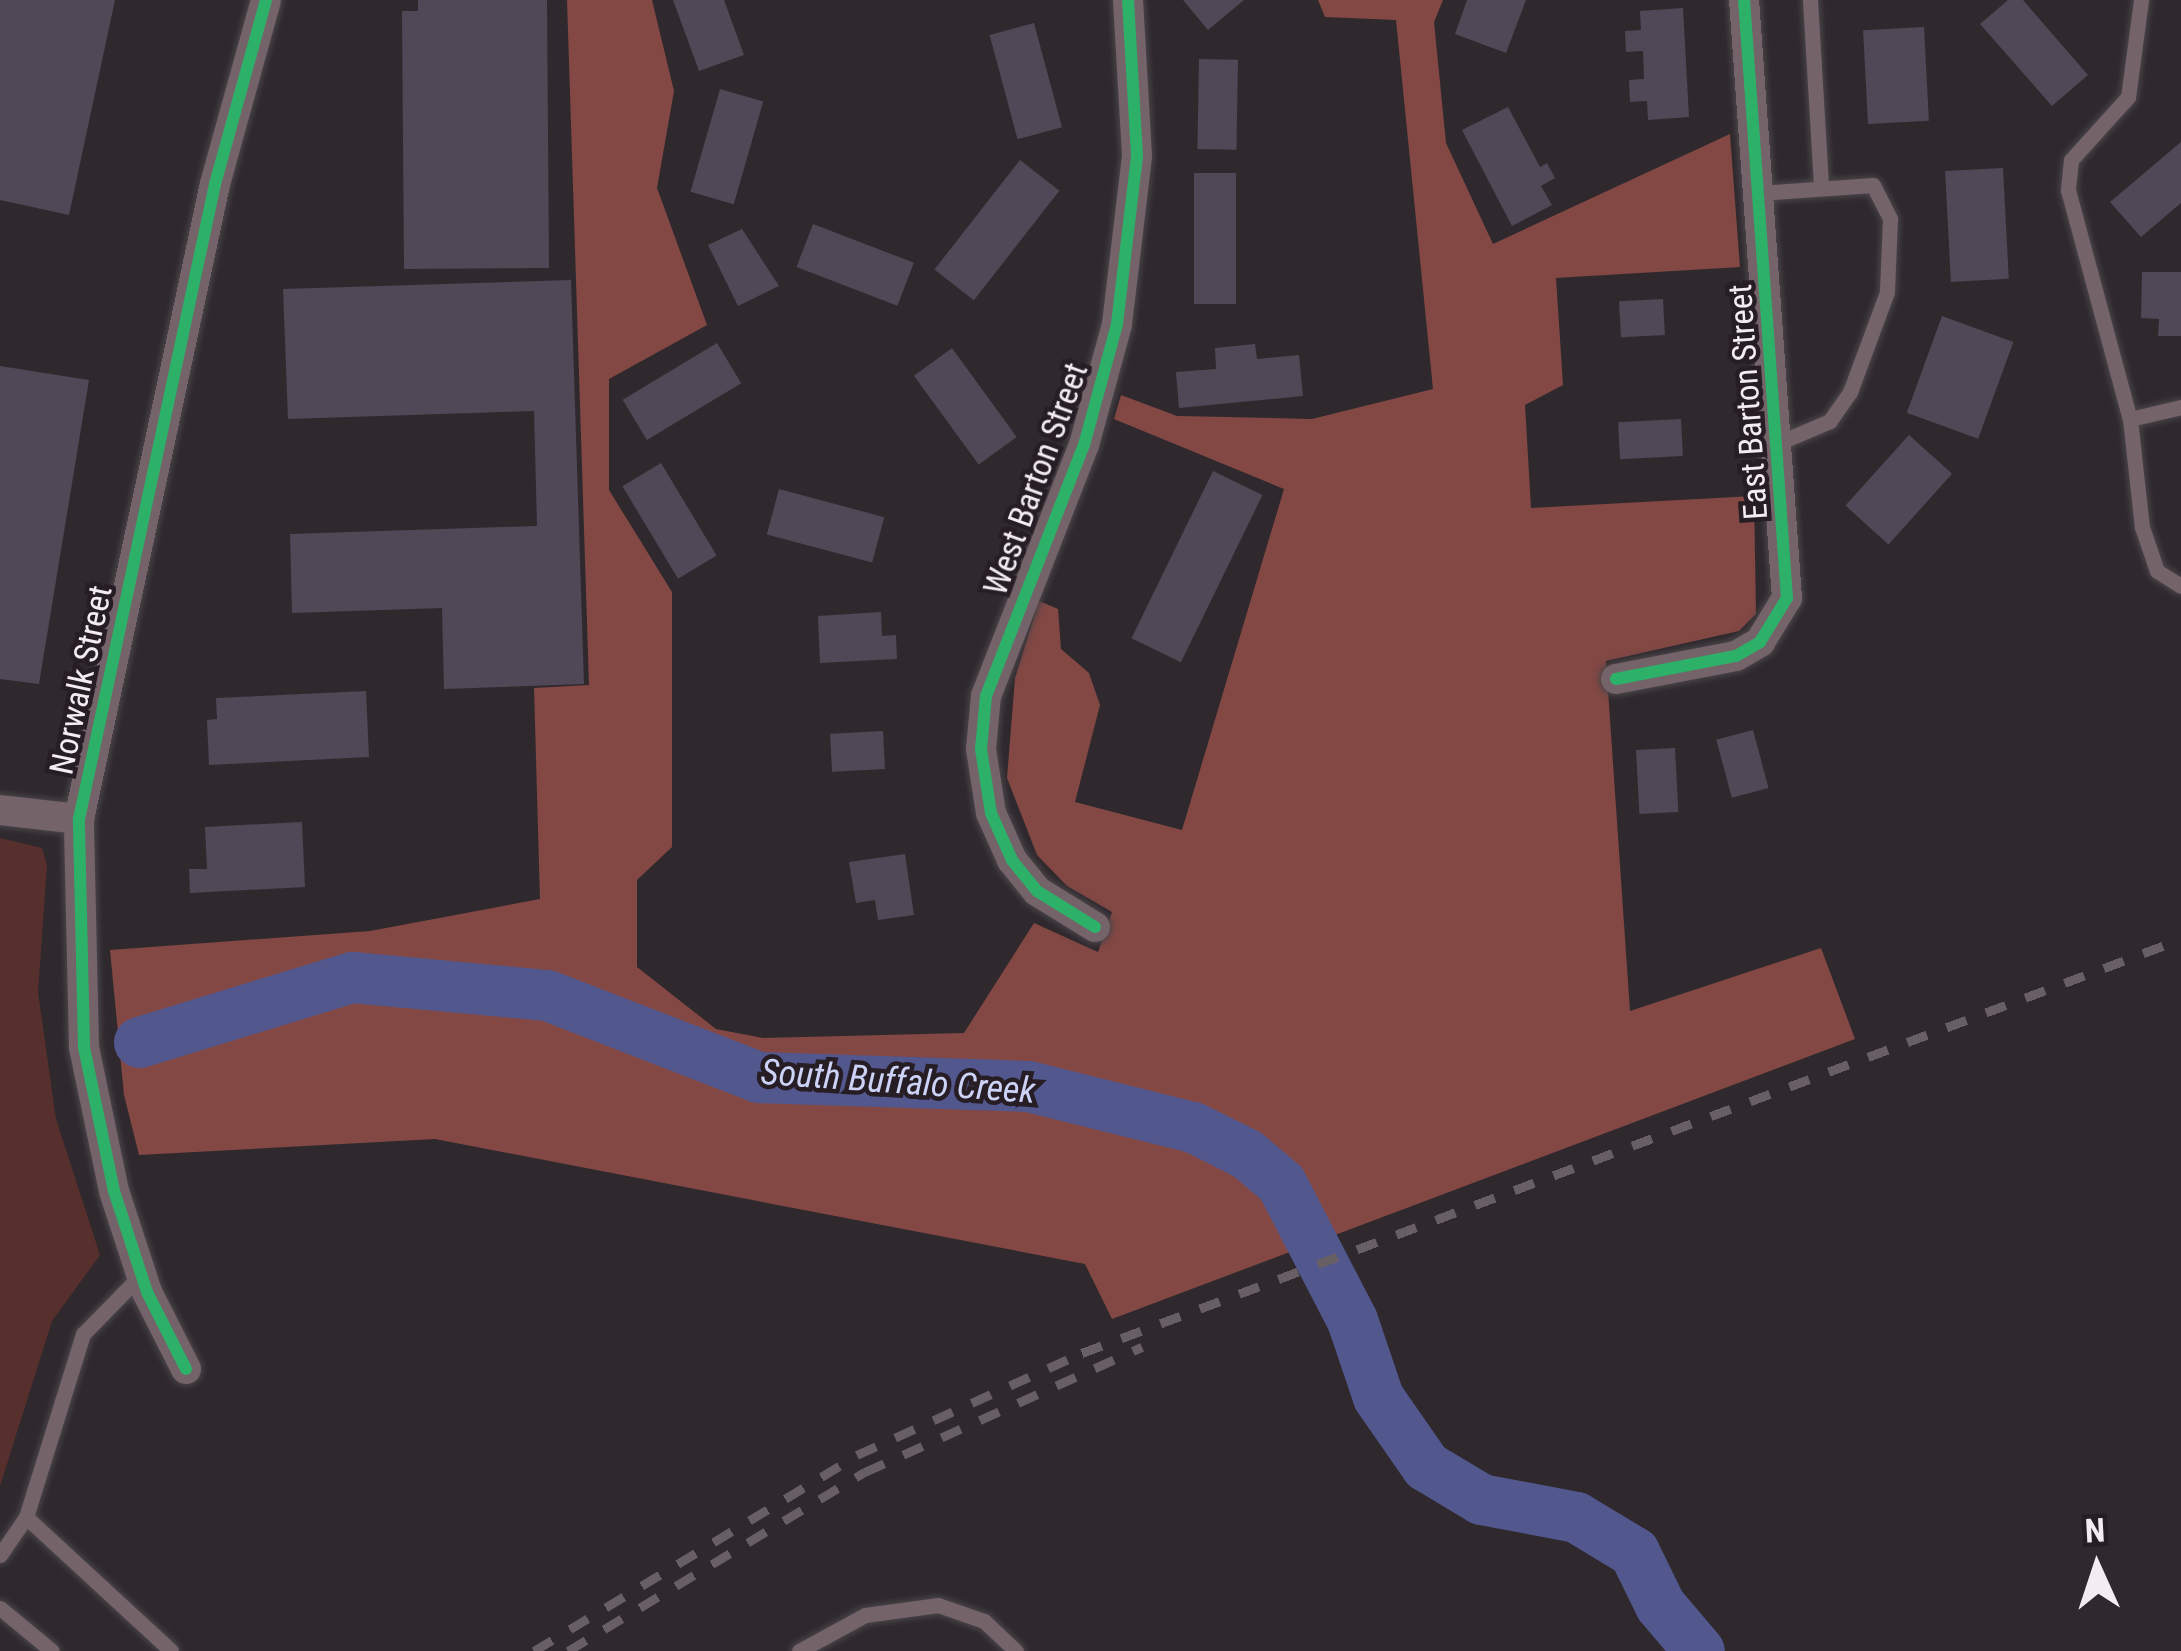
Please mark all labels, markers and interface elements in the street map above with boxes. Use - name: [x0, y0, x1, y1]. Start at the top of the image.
- street label: East Barton Street: [1720, 283, 1776, 521]
- street label: West Barton Street: [976, 358, 1096, 600]
- street label: Norwalk Street: [42, 582, 120, 778]
- water label: South Buffalo Creek: [759, 1051, 1037, 1113]
- north arrow: [2037, 1507, 2157, 1627]
- text: N: [2084, 1511, 2106, 1551]

